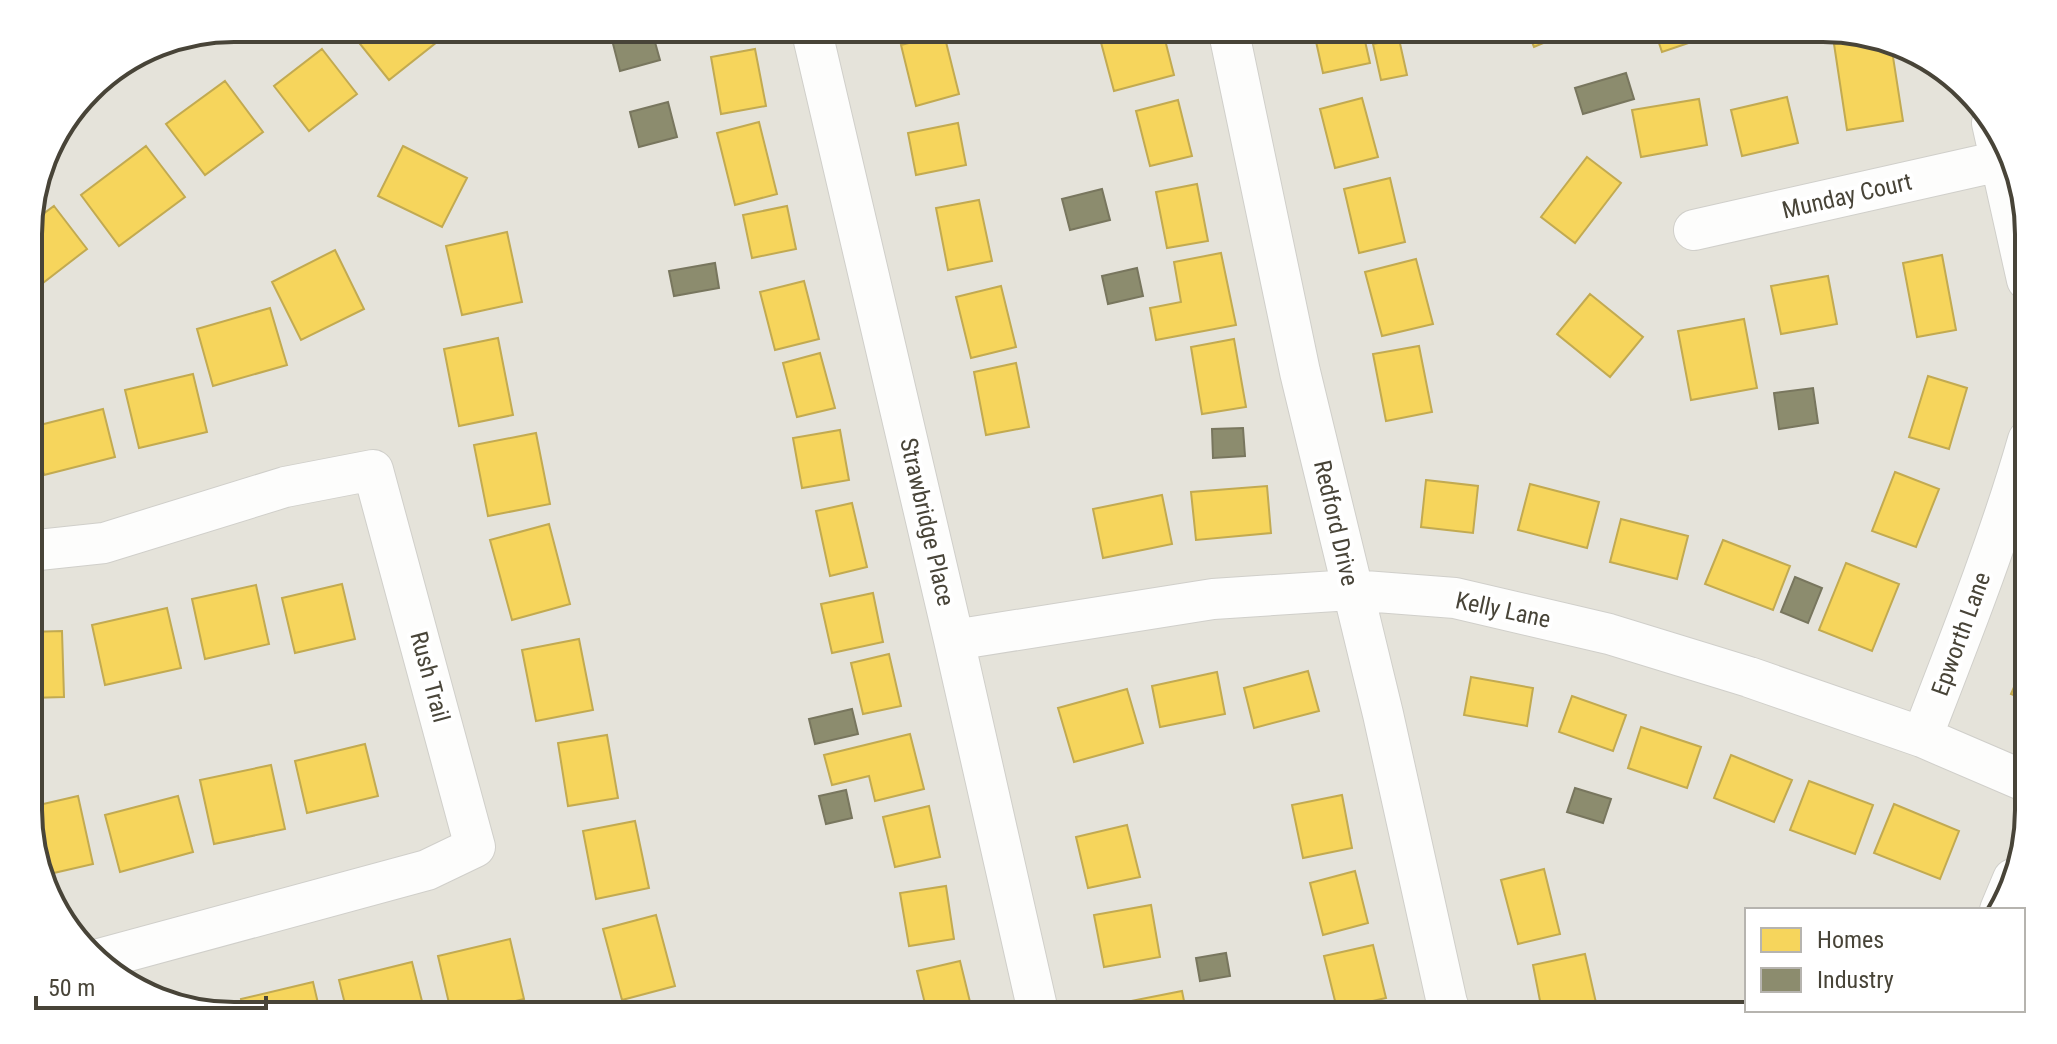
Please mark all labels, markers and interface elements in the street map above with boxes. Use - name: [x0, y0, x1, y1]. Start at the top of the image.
- street label: Munday Court: [1779, 167, 1915, 225]
- street label: Strawbridge Place: [894, 435, 960, 609]
- street label: Redford Drive: [1308, 458, 1364, 588]
- street label: Epworth Lane: [1926, 568, 1996, 700]
- street label: Kelly Lane: [1453, 586, 1553, 634]
- street label: Rush Trail: [404, 629, 456, 725]
- legend: [1745, 908, 2025, 1012]
- text: Homes: [1817, 926, 1884, 954]
- scale bar: [36, 960, 266, 1010]
- text: Industry: [1817, 966, 1894, 994]
- text: 50 m: [48, 974, 95, 1002]

